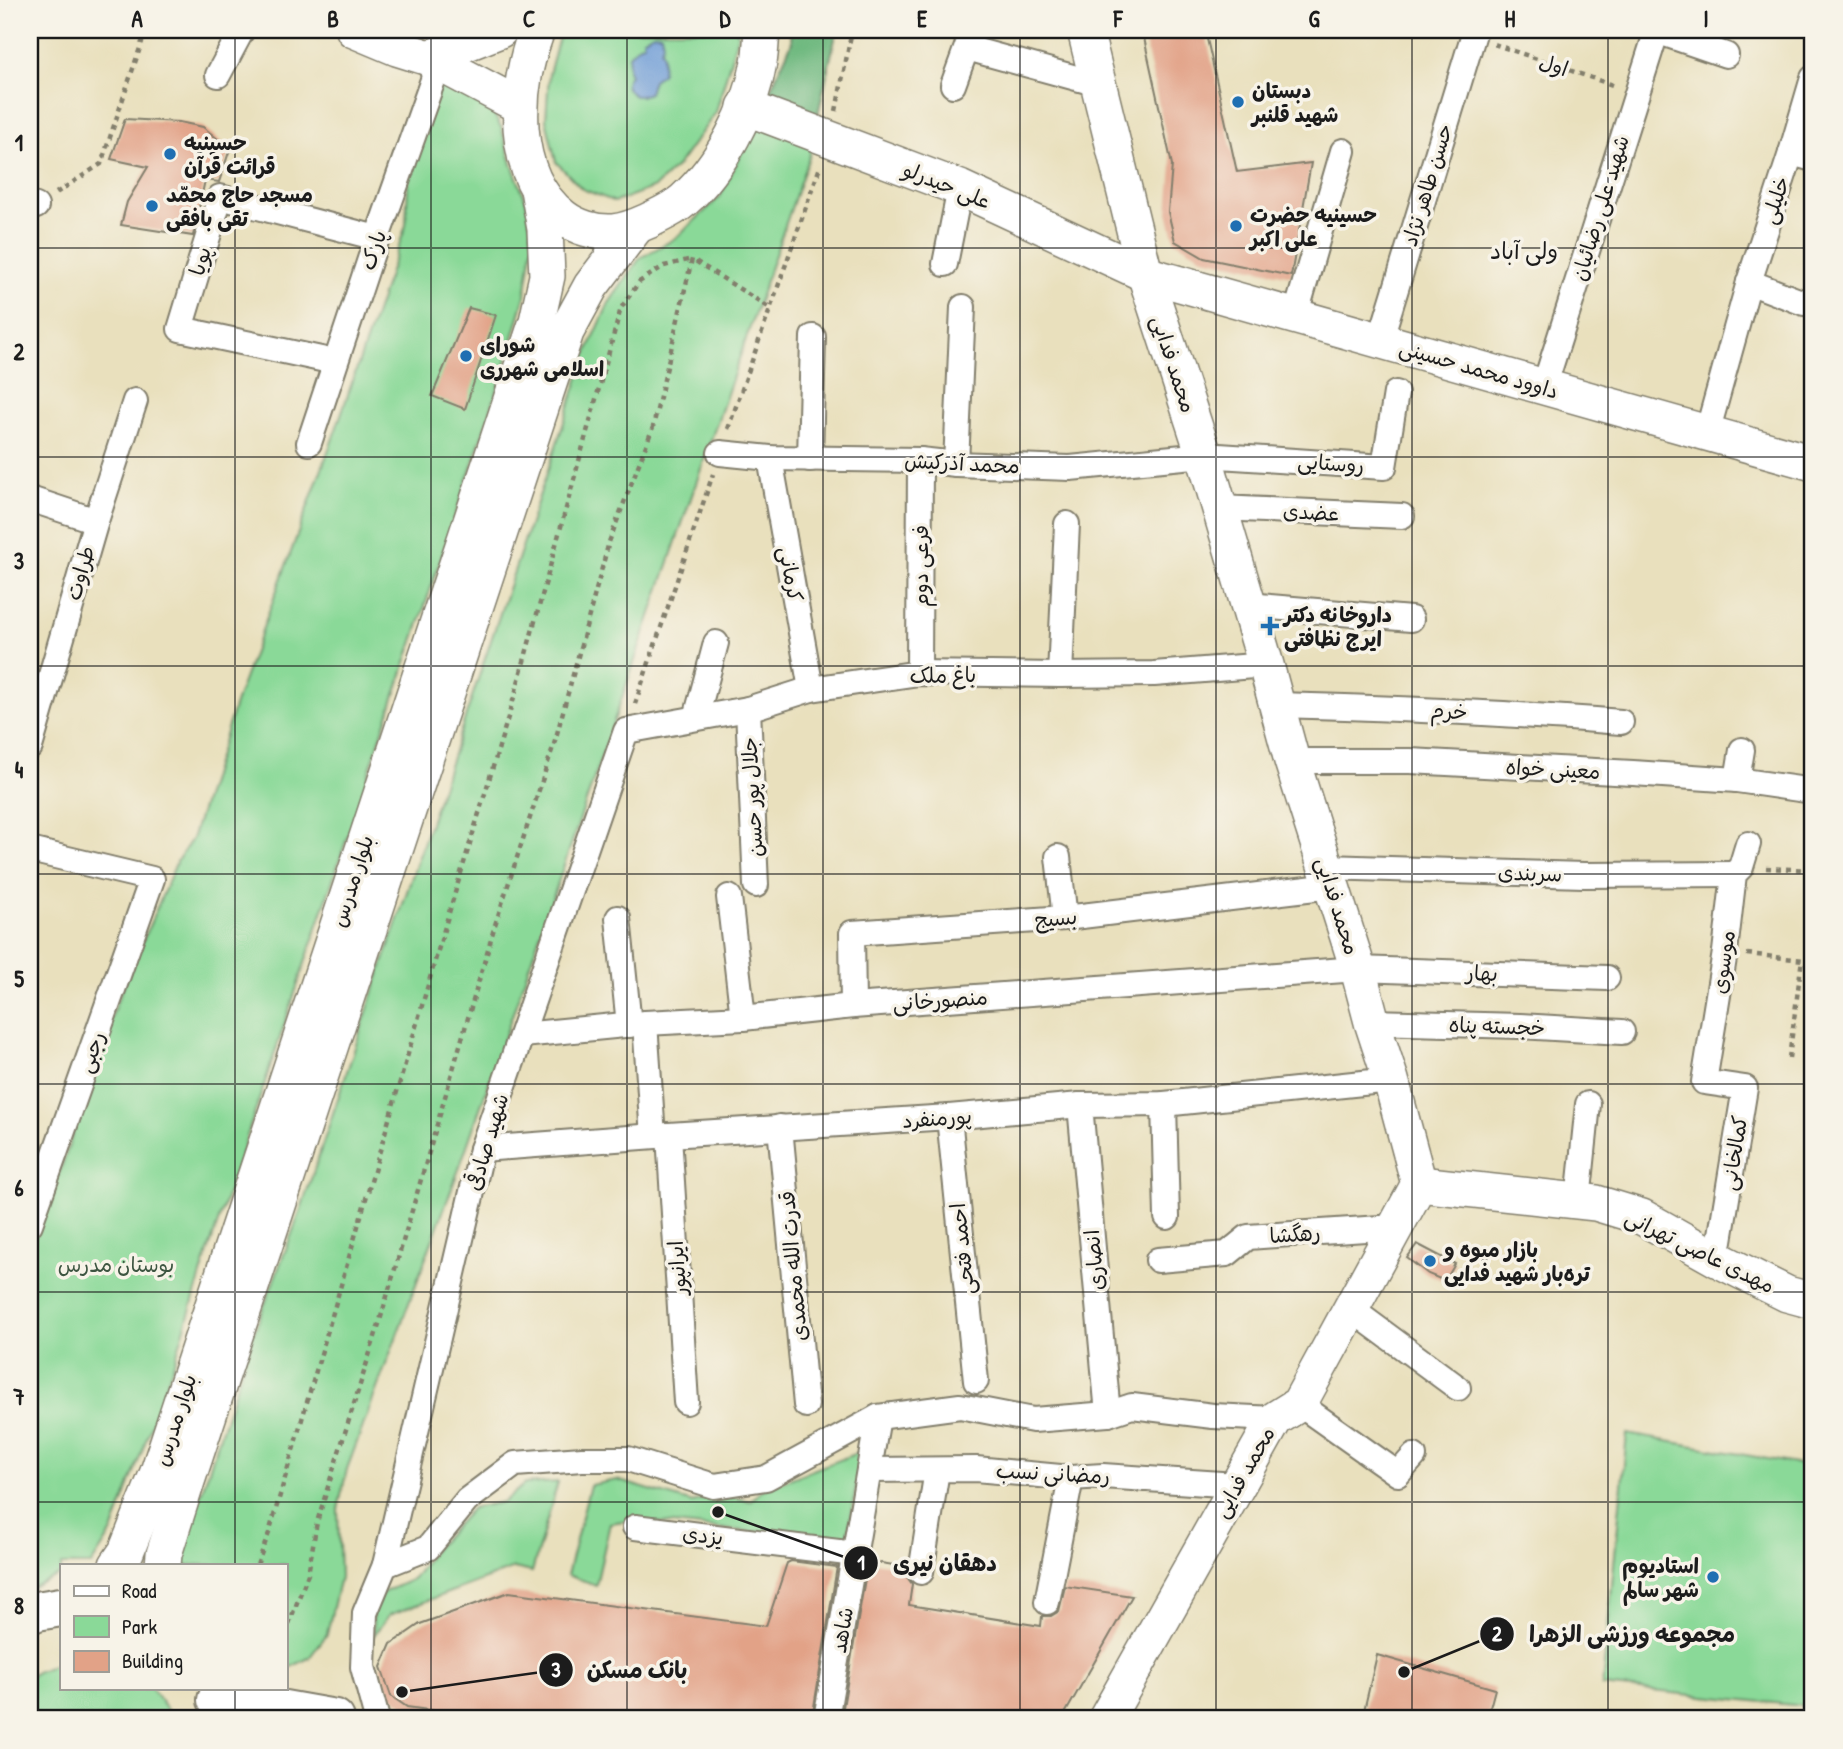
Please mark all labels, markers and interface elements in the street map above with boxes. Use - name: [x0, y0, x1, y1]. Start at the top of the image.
- text: A: [131, 3, 143, 34]
- text: B: [327, 3, 339, 34]
- text: C: [523, 3, 535, 34]
- text: D: [720, 3, 732, 34]
- text: E: [917, 3, 928, 34]
- text: F: [1113, 3, 1124, 34]
- text: G: [1308, 3, 1320, 34]
- text: H: [1505, 3, 1516, 34]
- text: I: [1703, 3, 1709, 34]
- street label: اول: [1536, 47, 1572, 83]
- place label: دبستان شهید قلنبر: [1250, 76, 1338, 129]
- marker: دبستان شهید قلنبر: [1230, 94, 1246, 110]
- street label: حسن طاهر نژاد: [1395, 120, 1459, 250]
- text: 1: [15, 127, 23, 158]
- place label: حسینیه قرائت قرآن: [184, 128, 276, 181]
- street label: شهید علی رضائیان: [1564, 132, 1636, 284]
- marker: حسینیه قرائت قرآن: [162, 146, 178, 162]
- street label: علی حیدرلو: [898, 154, 995, 216]
- street label: خلیلی: [1754, 172, 1796, 228]
- place label: مسجد حاج محمّد تقی بافقی: [166, 180, 313, 233]
- marker: مسجد حاج محمّد تقی بافقی: [144, 198, 160, 214]
- place label: حسینیه حضرت علی اکبر: [1248, 200, 1377, 253]
- marker: حسینیه حضرت علی اکبر: [1228, 218, 1244, 234]
- street label: پارک: [353, 226, 393, 274]
- district label: ولی آباد: [1490, 235, 1558, 266]
- street label: پویا: [182, 243, 218, 279]
- street label: محمد فدایی: [1145, 312, 1203, 416]
- place label: شورای اسلامی شهرری: [480, 330, 604, 383]
- street label: داوود محمد حسینی: [1396, 332, 1562, 406]
- text: 2: [14, 336, 25, 367]
- marker: شورای اسلامی شهرری: [458, 348, 474, 364]
- street label: محمد آذرکیش: [904, 445, 1020, 481]
- street label: روستایی: [1297, 446, 1365, 480]
- street label: عضدی: [1282, 496, 1340, 528]
- street label: فرعی دوم: [906, 525, 937, 607]
- street label: طراوت: [58, 542, 102, 604]
- street label: کرمانی: [772, 544, 810, 604]
- text: 3: [14, 545, 24, 576]
- place label: داروخانه دکتر ایرج نظافتی: [1282, 600, 1392, 653]
- marker: داروخانه دکتر ایرج نظافتی: [1262, 618, 1278, 634]
- street label: باغ ملک: [909, 660, 977, 691]
- street label: خرم: [1430, 696, 1468, 728]
- street label: جلال پور حسن: [734, 736, 770, 858]
- street label: معینی خواه: [1505, 752, 1601, 786]
- text: 4: [15, 754, 24, 785]
- street label: بلوار مدرس: [324, 831, 380, 931]
- street label: محمد فدایی: [1309, 854, 1367, 958]
- street label: سربندی: [1497, 857, 1563, 889]
- street label: بسیج: [1033, 902, 1079, 934]
- street label: موسوی: [1704, 928, 1742, 996]
- street label: بهار: [1464, 958, 1498, 988]
- text: 5: [14, 963, 24, 994]
- street label: منصورخانی: [891, 982, 989, 1018]
- street label: خجسته پناه: [1448, 1010, 1546, 1042]
- street label: رجبی: [70, 1027, 112, 1077]
- street label: شهید صادقی: [458, 1090, 516, 1194]
- street label: پورمنفرد: [901, 1101, 973, 1135]
- street label: کمالخانی: [1714, 1113, 1754, 1193]
- text: 6: [14, 1172, 24, 1203]
- street label: قدرت الله محمدی: [772, 1190, 814, 1342]
- street label: احمد فتحی: [943, 1202, 981, 1296]
- street label: مهدی عاصی تهرانی: [1620, 1202, 1780, 1300]
- street label: رهگشا: [1268, 1218, 1322, 1250]
- street label: انصاری: [1077, 1228, 1111, 1292]
- place label: بازار میوه و تره‌بار شهید فدایی: [1442, 1235, 1591, 1288]
- street label: ایرانپور: [661, 1240, 694, 1298]
- park label: بوستان مدرس: [58, 1250, 174, 1279]
- marker: بازار میوه و تره‌بار شهید فدایی: [1422, 1253, 1438, 1269]
- street label: بلوار مدرس: [147, 1370, 203, 1470]
- text: 7: [12, 1381, 25, 1412]
- street label: محمد فدایی: [1206, 1421, 1282, 1523]
- street label: رمضانی نسب: [995, 1456, 1111, 1490]
- street label: یزدی: [681, 1518, 725, 1552]
- callout: دهقان نیری: [844, 1541, 1011, 1585]
- text: دهقان نیری: [893, 1547, 997, 1578]
- text: 1: [857, 1548, 865, 1577]
- place label: استادیوم شهر سالم: [1622, 1551, 1699, 1606]
- legend: [60, 1564, 287, 1690]
- marker: استادیوم شهر سالم: [1705, 1569, 1721, 1585]
- text: Road: [122, 1576, 156, 1605]
- text: 8: [14, 1590, 24, 1621]
- street label: شاهد: [824, 1605, 860, 1655]
- text: Park: [122, 1612, 157, 1641]
- callout: مجموعه ورزشی الزهرا: [1480, 1612, 1749, 1656]
- text: مجموعه ورزشی الزهرا: [1529, 1618, 1735, 1649]
- text: 2: [1492, 1619, 1502, 1648]
- text: Building: [122, 1646, 183, 1675]
- callout: بانک مسکن: [538, 1648, 702, 1692]
- text: بانک مسکن: [587, 1654, 687, 1685]
- text: 3: [551, 1655, 561, 1684]

